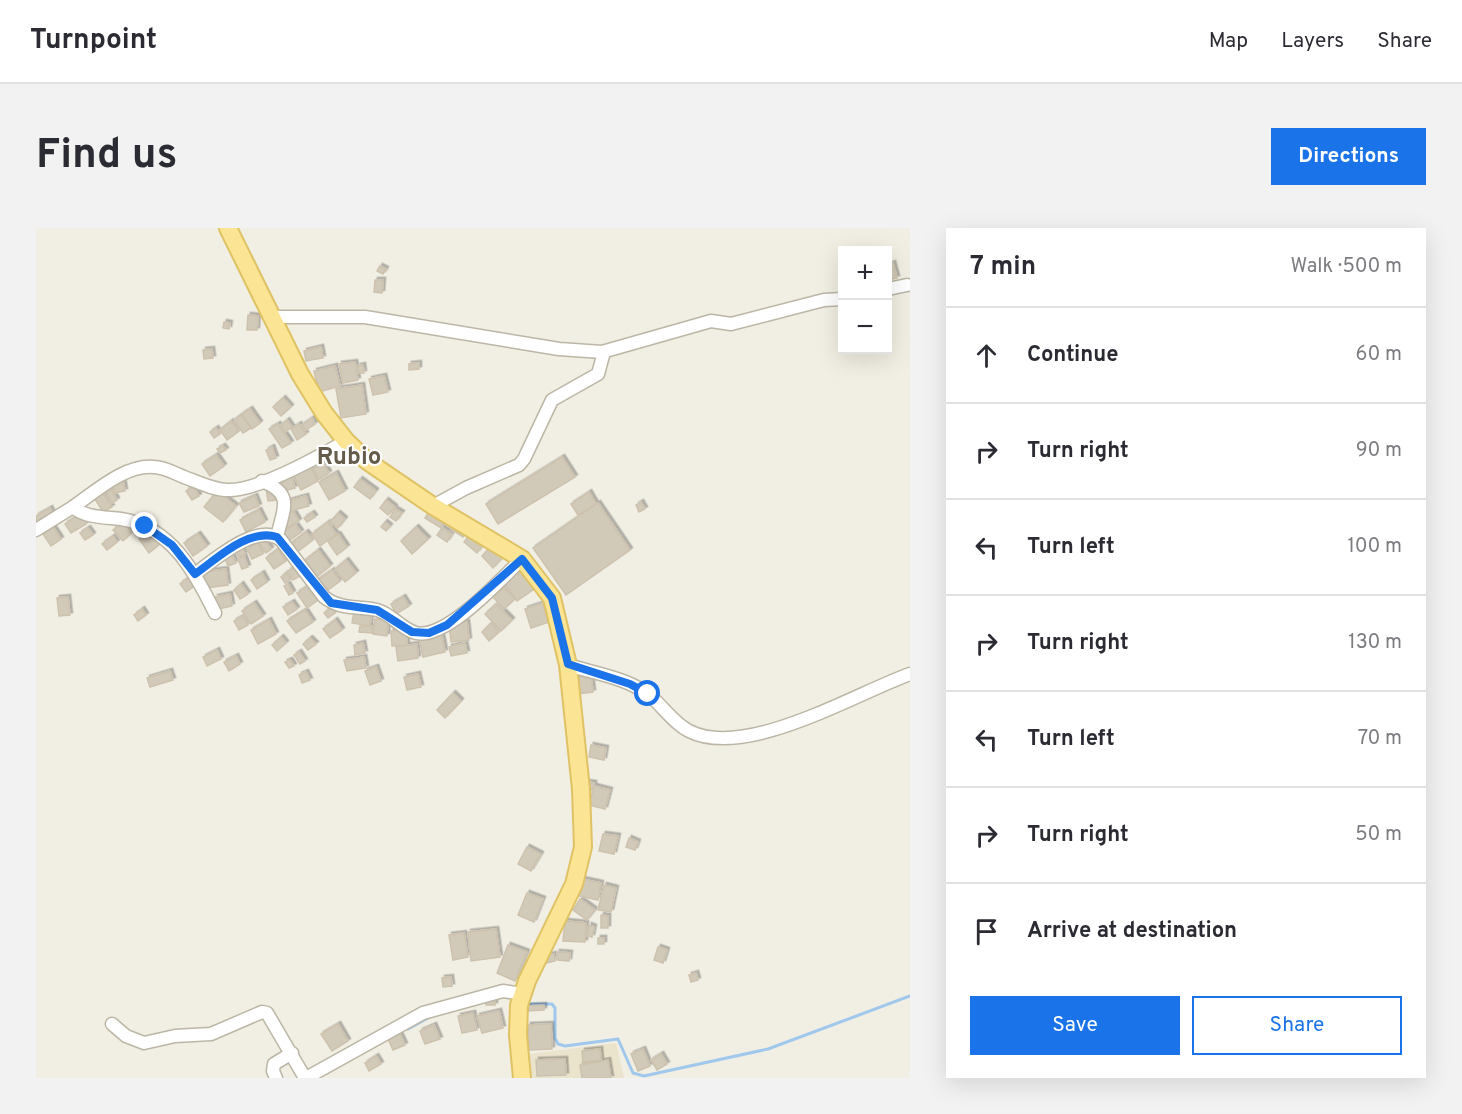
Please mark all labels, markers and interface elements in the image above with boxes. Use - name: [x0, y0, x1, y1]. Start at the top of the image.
- text: Turnpoint: [30, 23, 157, 59]
- text: Map: [1209, 28, 1248, 55]
- text: Layers: [1281, 28, 1344, 55]
- text: Share: [1377, 28, 1432, 55]
- button: Directions: [1271, 128, 1426, 185]
- text: Find us: [36, 130, 177, 183]
- map controls: [838, 246, 892, 354]
- button: +: [838, 246, 892, 300]
- text: 7 min: [970, 251, 1036, 284]
- text: Walk · 500 m: [1290, 254, 1402, 280]
- button: −: [838, 300, 892, 354]
- icon: ahead: [970, 339, 1003, 372]
- text: Continue: [1027, 342, 1118, 369]
- text: 60 m: [1356, 342, 1402, 368]
- icon: right: [970, 435, 1003, 468]
- text: Turn right: [1027, 438, 1129, 465]
- text: 90 m: [1356, 438, 1402, 464]
- district label: Rubio: [317, 443, 381, 473]
- route end: [131, 512, 157, 538]
- icon: left: [970, 531, 1003, 564]
- text: Turn left: [1027, 534, 1115, 561]
- text: 100 m: [1347, 534, 1402, 560]
- icon: right: [970, 627, 1003, 660]
- text: Turn right: [1027, 630, 1129, 657]
- text: 130 m: [1348, 630, 1402, 656]
- route start: [634, 680, 660, 706]
- icon: left: [970, 723, 1003, 756]
- text: Turn left: [1027, 726, 1115, 753]
- text: 70 m: [1358, 726, 1402, 752]
- icon: right: [970, 819, 1003, 852]
- text: Turn right: [1027, 822, 1129, 849]
- text: 50 m: [1355, 822, 1402, 848]
- icon: arrive: [970, 915, 1003, 948]
- text: Arrive at destination: [1027, 918, 1237, 945]
- button: Save: [970, 996, 1180, 1055]
- button: Share: [1192, 996, 1402, 1055]

